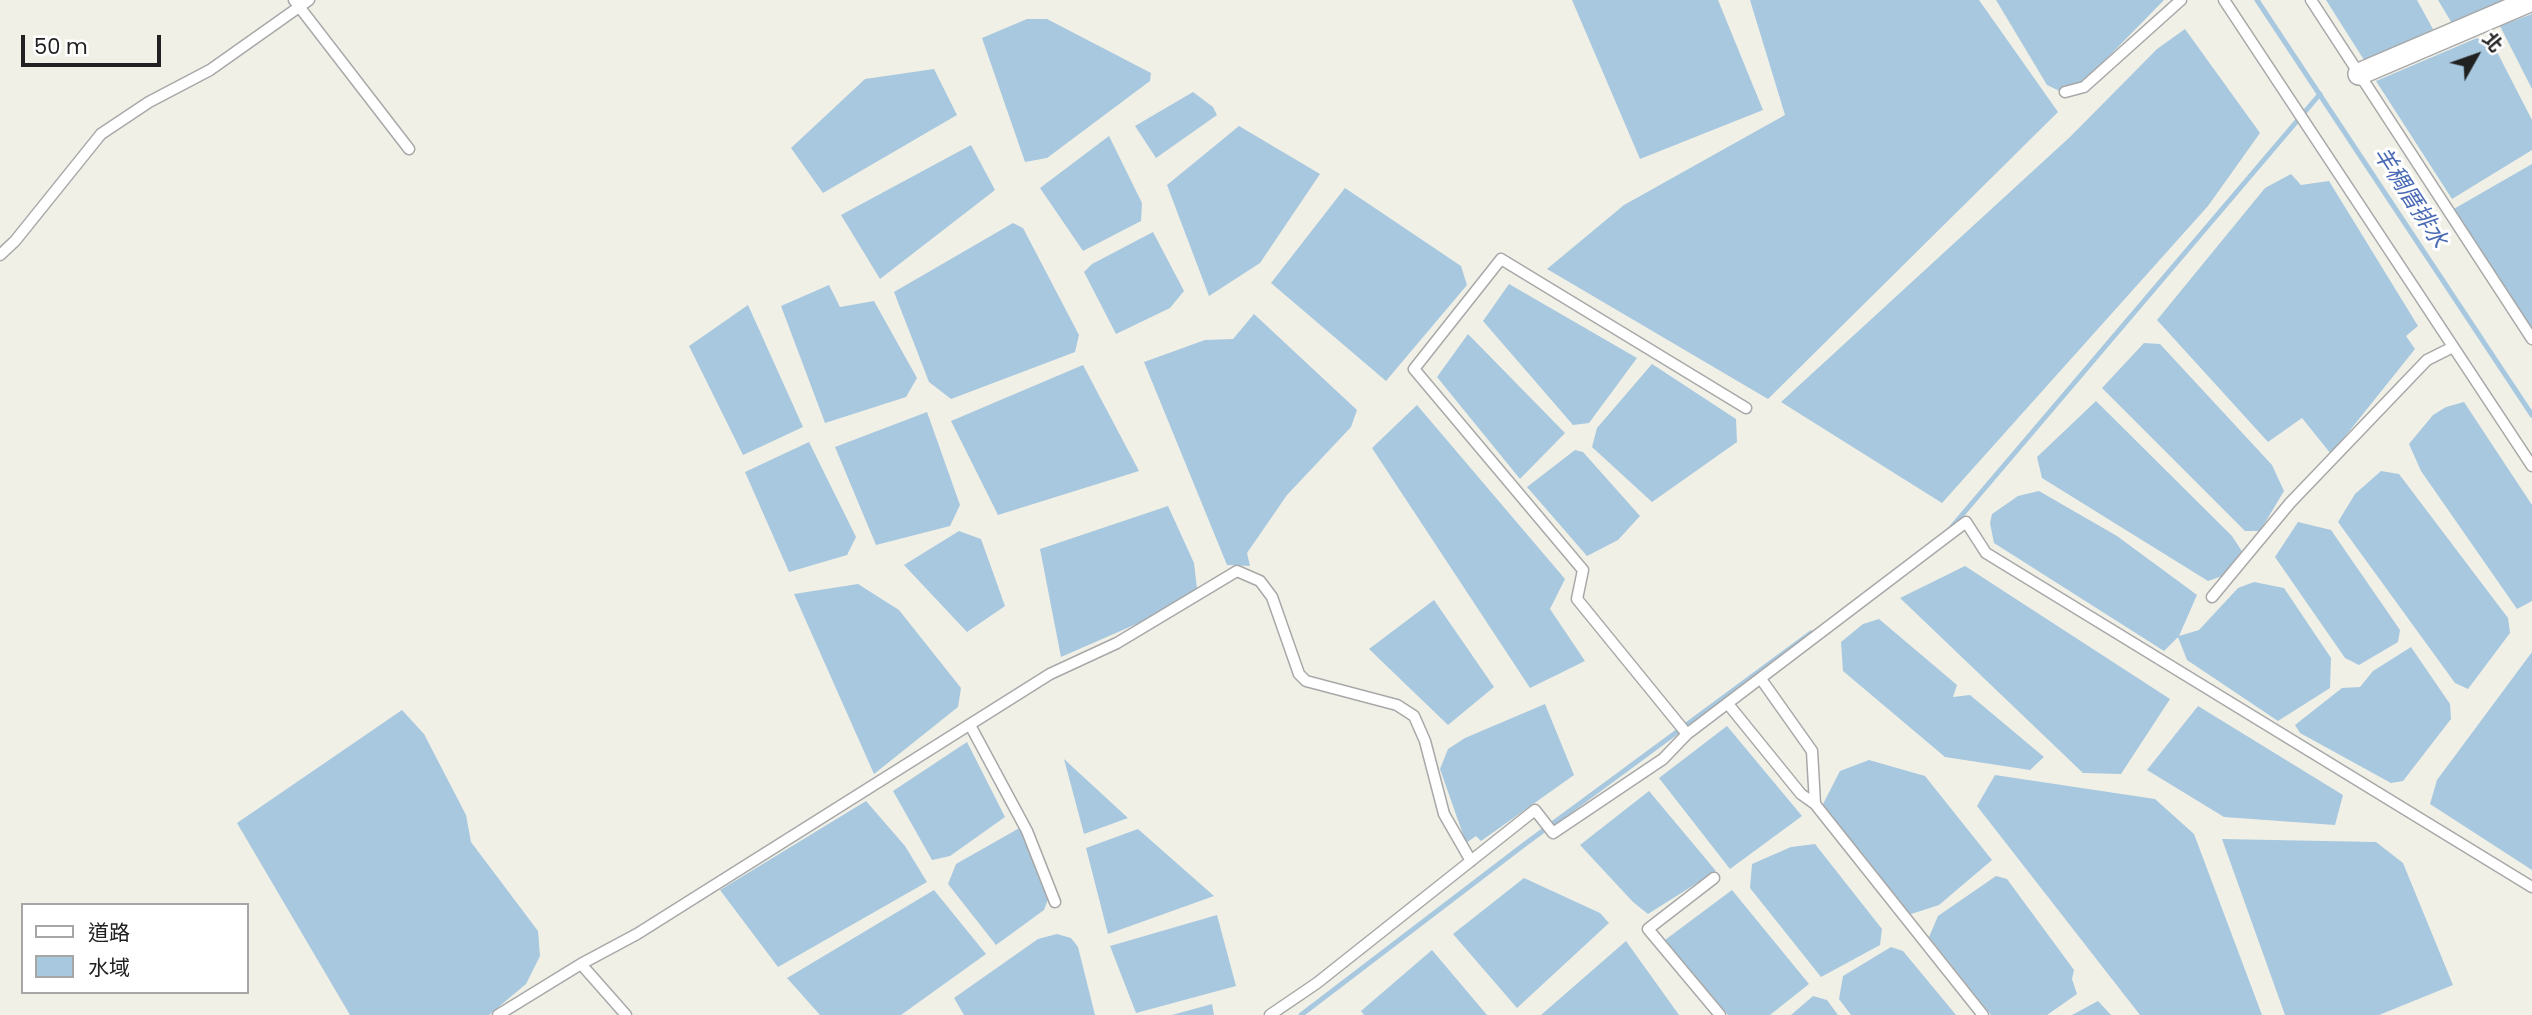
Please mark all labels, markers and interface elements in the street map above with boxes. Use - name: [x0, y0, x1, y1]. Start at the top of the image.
- scale bar: [24, 21, 164, 65]
- north arrow: [2441, 21, 2511, 91]
- text: 北: [2476, 26, 2509, 58]
- text: 50 m: [34, 32, 88, 61]
- water label: 羊稠厝排水: [2366, 142, 2452, 254]
- legend: [21, 903, 248, 994]
- text: 道路: [88, 918, 130, 947]
- text: 水域: [88, 953, 130, 982]

